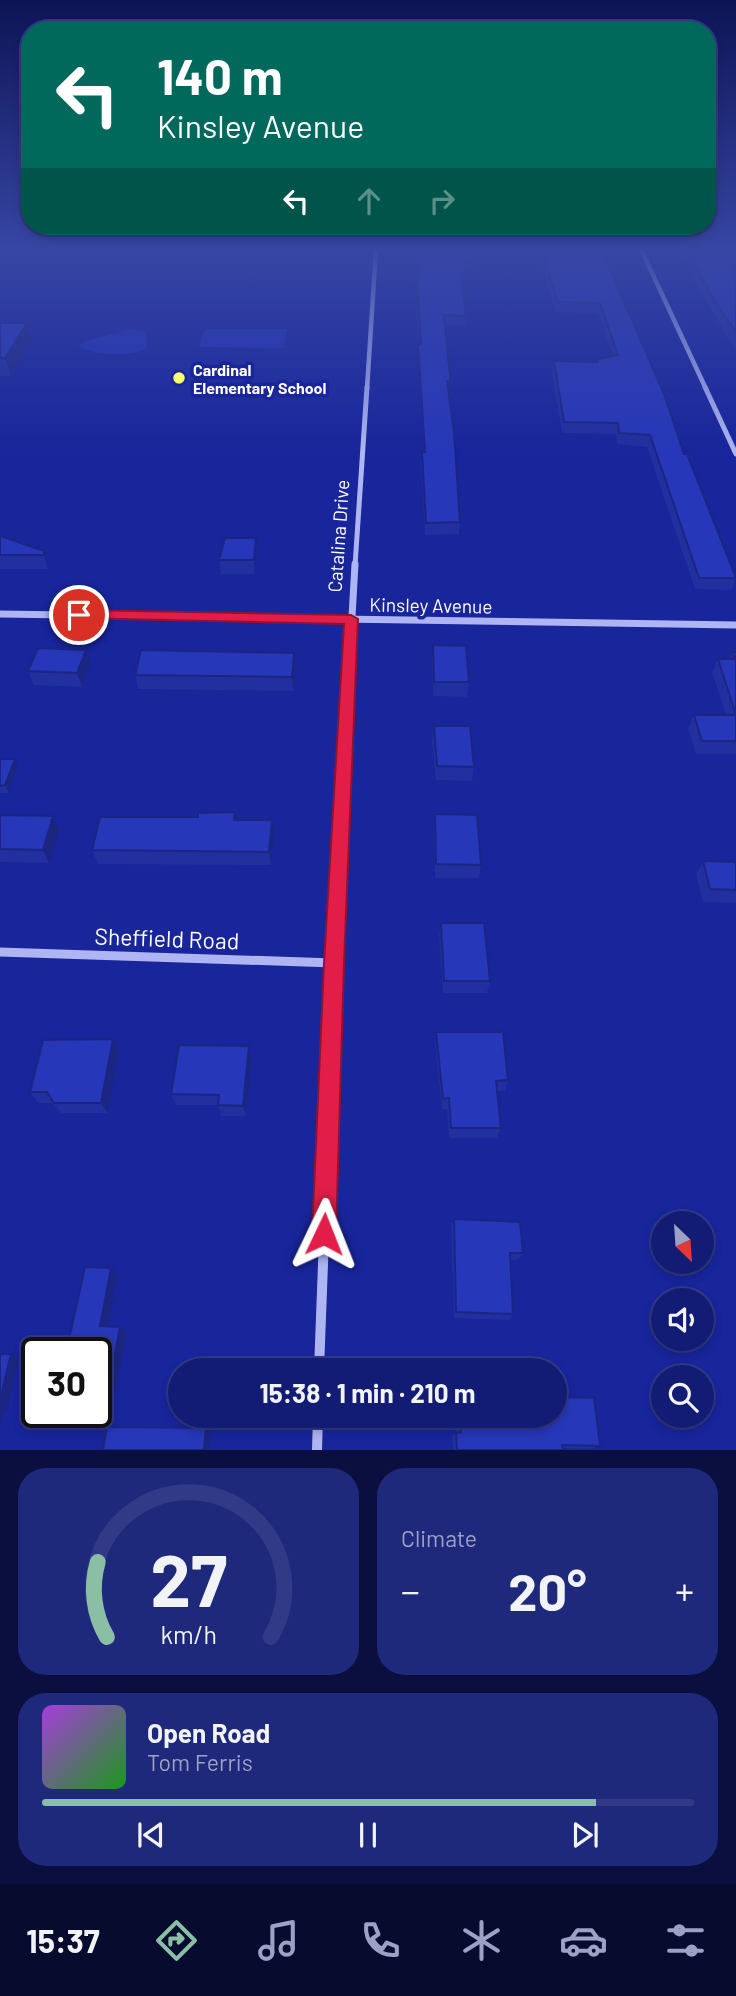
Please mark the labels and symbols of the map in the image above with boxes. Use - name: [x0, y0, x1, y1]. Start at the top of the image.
- place label: Cardinal Elementary School: [193, 360, 327, 397]
- marker: Cardinal Elementary School: [171, 370, 187, 386]
- street label: Catalina Drive: [323, 479, 353, 593]
- pin: [49, 585, 109, 645]
- street label: Kinsley Avenue: [369, 592, 493, 618]
- street label: Sheffield Road: [94, 921, 240, 955]
- position arrow: [287, 1197, 361, 1271]
- north arrow: [651, 1211, 714, 1274]
- speed limit sign: 30: [21, 1337, 112, 1428]

